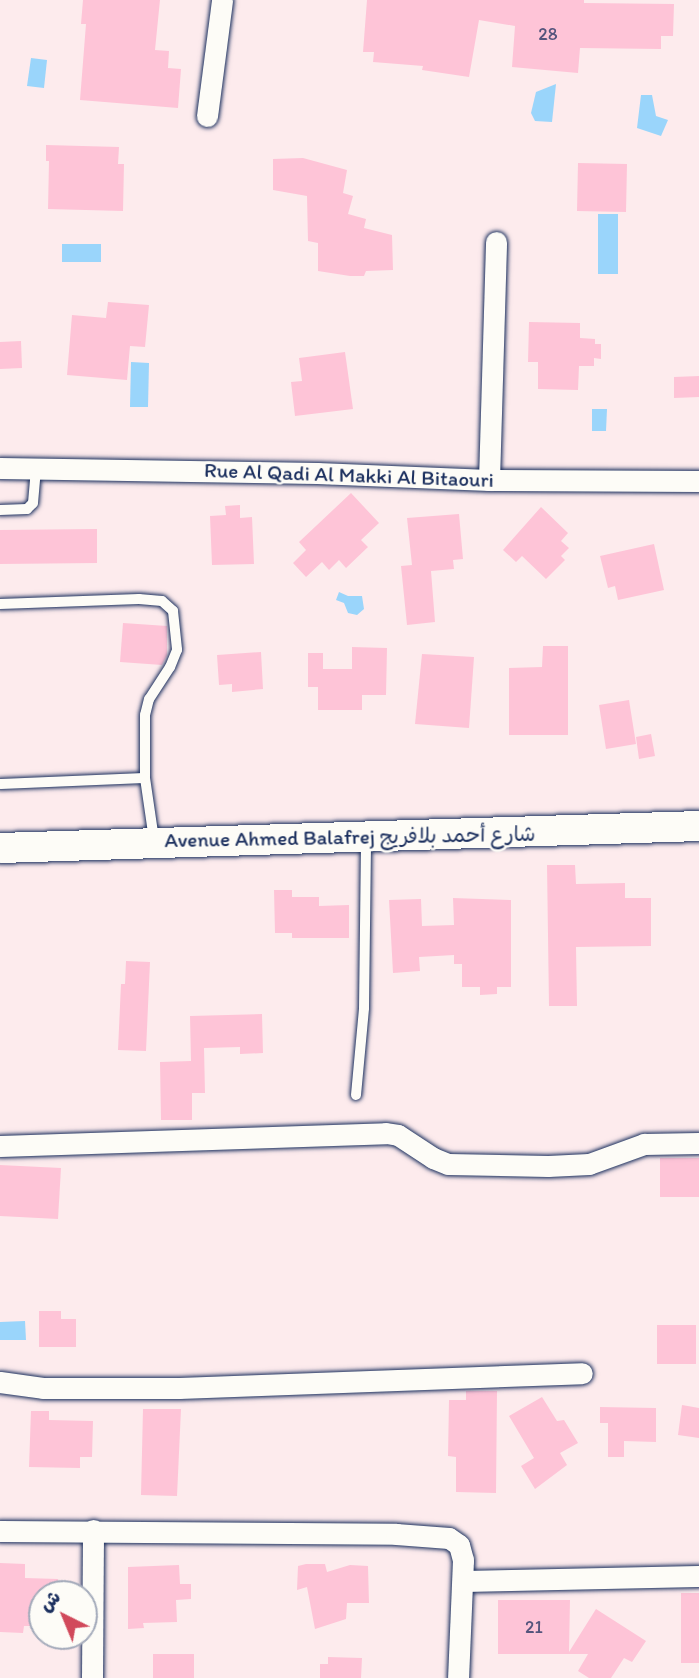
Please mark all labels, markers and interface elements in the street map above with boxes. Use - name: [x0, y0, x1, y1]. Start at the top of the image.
- house number: 28: [538, 23, 558, 45]
- street label: Rue Al Qadi Al Makki Al Bitaouri: [203, 457, 495, 493]
- street label: Avenue Ahmed Balafrej شارع أحمد بلافريج: [164, 821, 536, 853]
- north arrow: [28, 1580, 98, 1650]
- text: ش: [34, 1585, 65, 1616]
- house number: 21: [525, 1616, 543, 1638]

